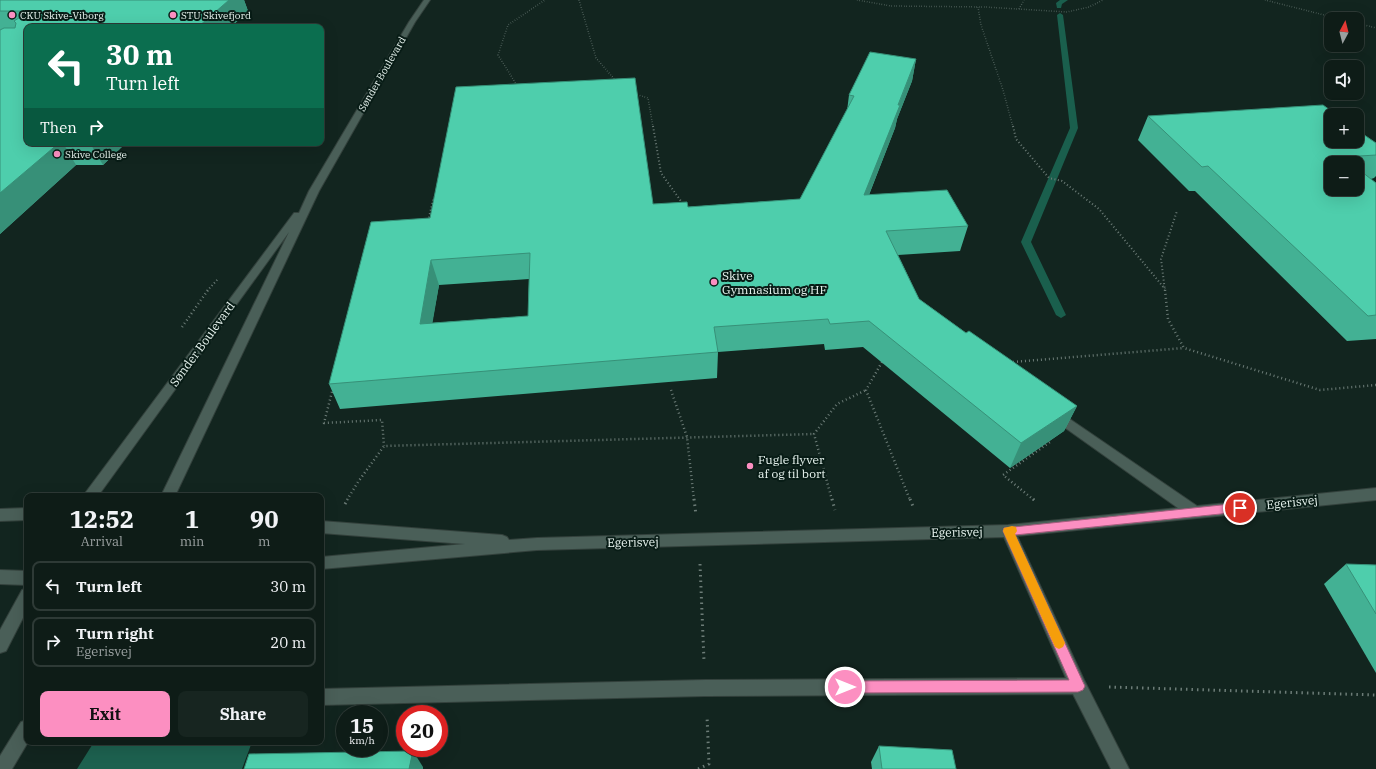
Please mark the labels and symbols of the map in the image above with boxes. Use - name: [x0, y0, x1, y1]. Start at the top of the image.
- place label: CKU Skive-Viborg: [20, 9, 104, 22]
- place label: STU Skivefjord: [181, 9, 251, 22]
- marker: CKU Skive-Viborg: [7, 10, 17, 20]
- marker: STU Skivefjord: [168, 10, 178, 20]
- north arrow: [1324, 12, 1364, 52]
- street label: Sønder Boulevard: [355, 34, 409, 114]
- place label: Skive College: [65, 148, 127, 161]
- marker: Skive College: [52, 149, 62, 159]
- place label: Skive Gymnasium og HF: [722, 268, 827, 297]
- marker: Skive Gymnasium og HF: [709, 277, 719, 287]
- street label: Sønder Boulevard: [166, 299, 238, 389]
- place label: Fugle flyver af og til bort: [758, 452, 826, 481]
- marker: Fugle flyver af og til bort: [745, 461, 755, 471]
- pin: [1223, 491, 1257, 525]
- street label: Egerisvej: [1266, 492, 1318, 512]
- street label: Egerisvej: [931, 524, 983, 540]
- street label: Egerisvej: [607, 534, 659, 550]
- position arrow: [824, 666, 866, 708]
- speed limit sign: 20: [396, 705, 448, 757]

